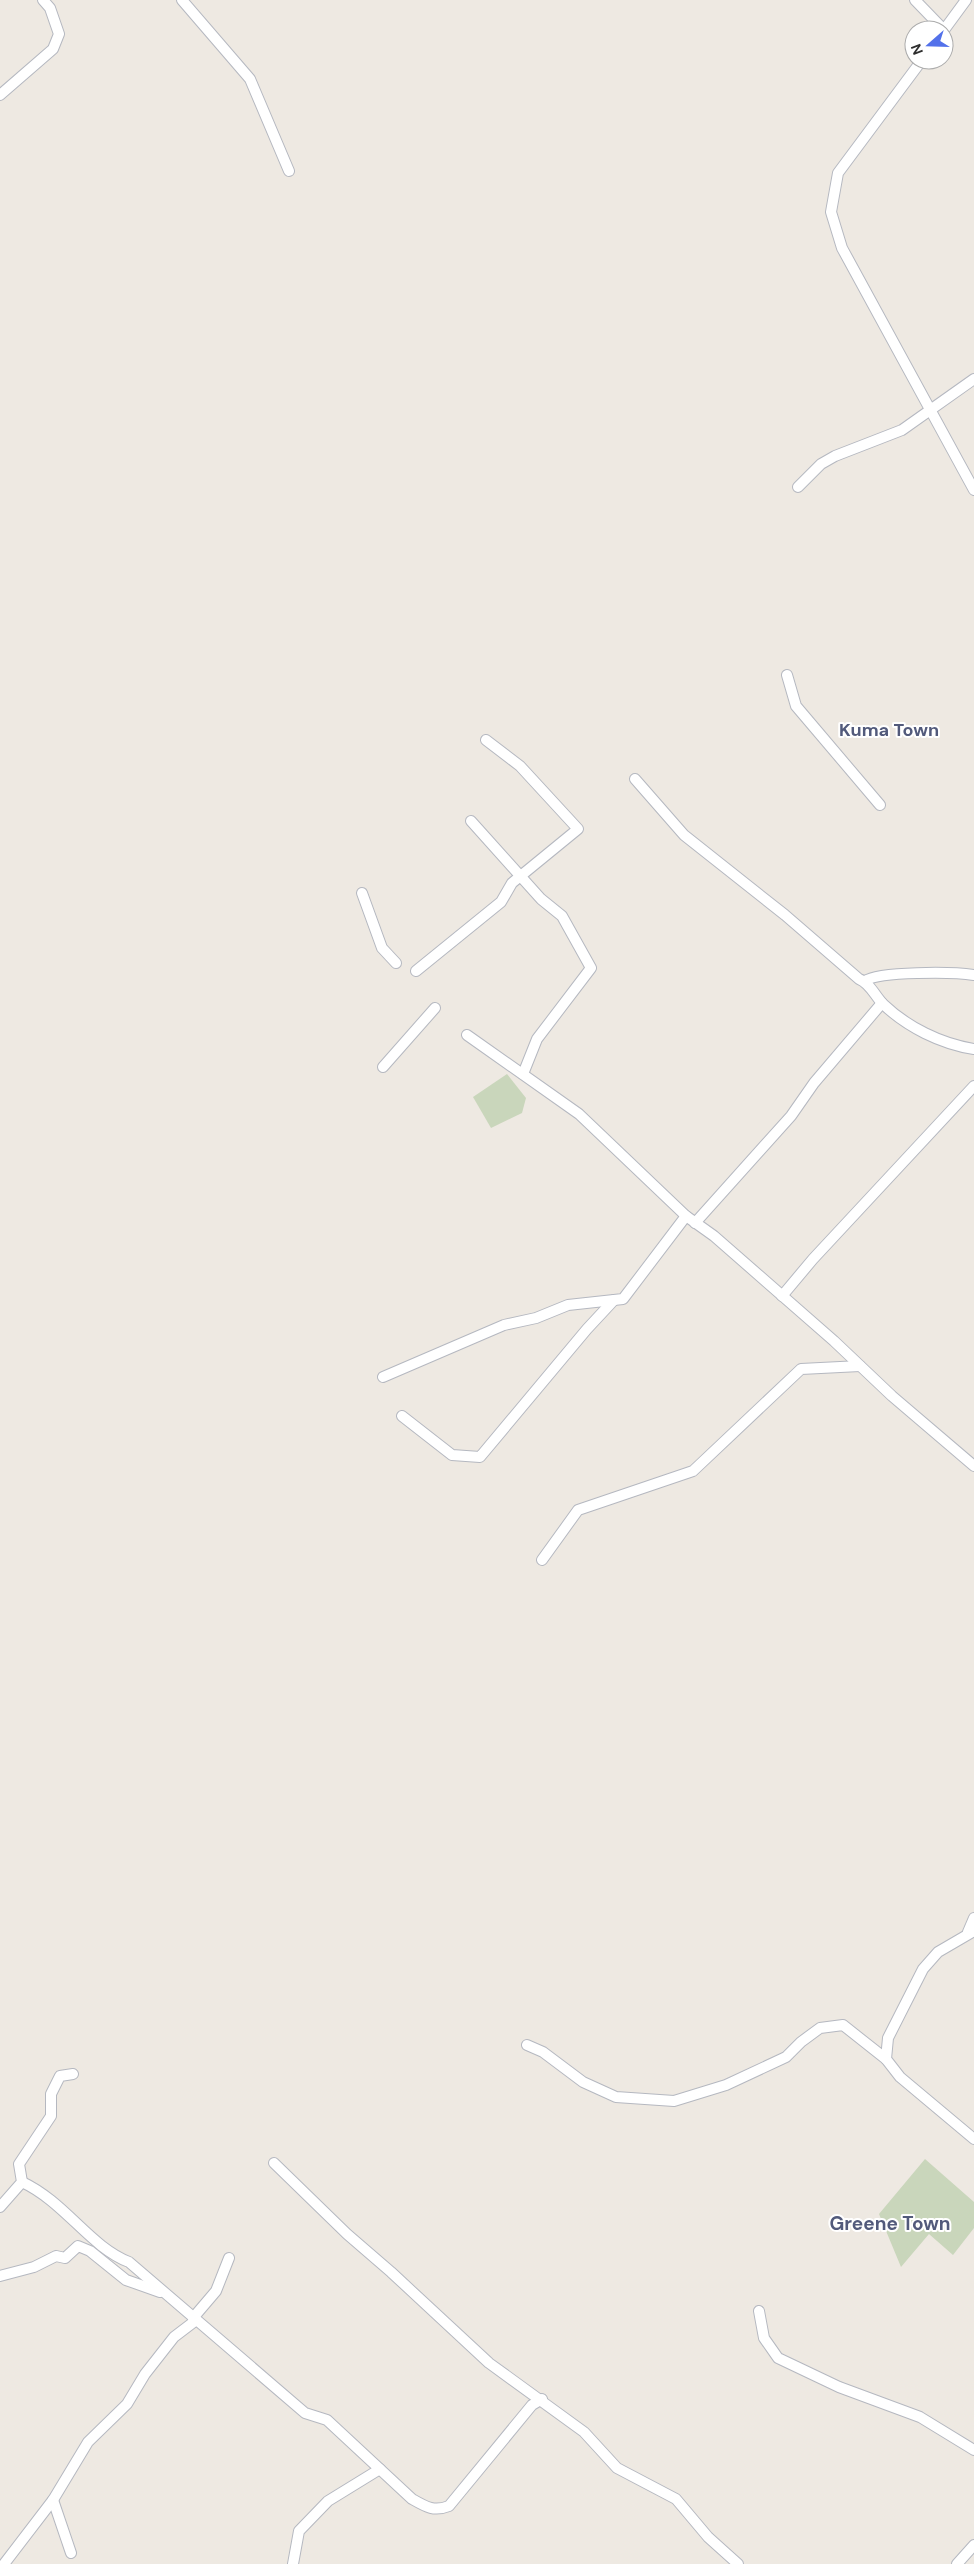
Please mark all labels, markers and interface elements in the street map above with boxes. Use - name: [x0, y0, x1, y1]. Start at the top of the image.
- north arrow: [904, 20, 954, 70]
- text: N: [907, 42, 927, 57]
- district label: Kuma Town: [839, 718, 939, 742]
- district label: Greene Town: [829, 2211, 951, 2236]

